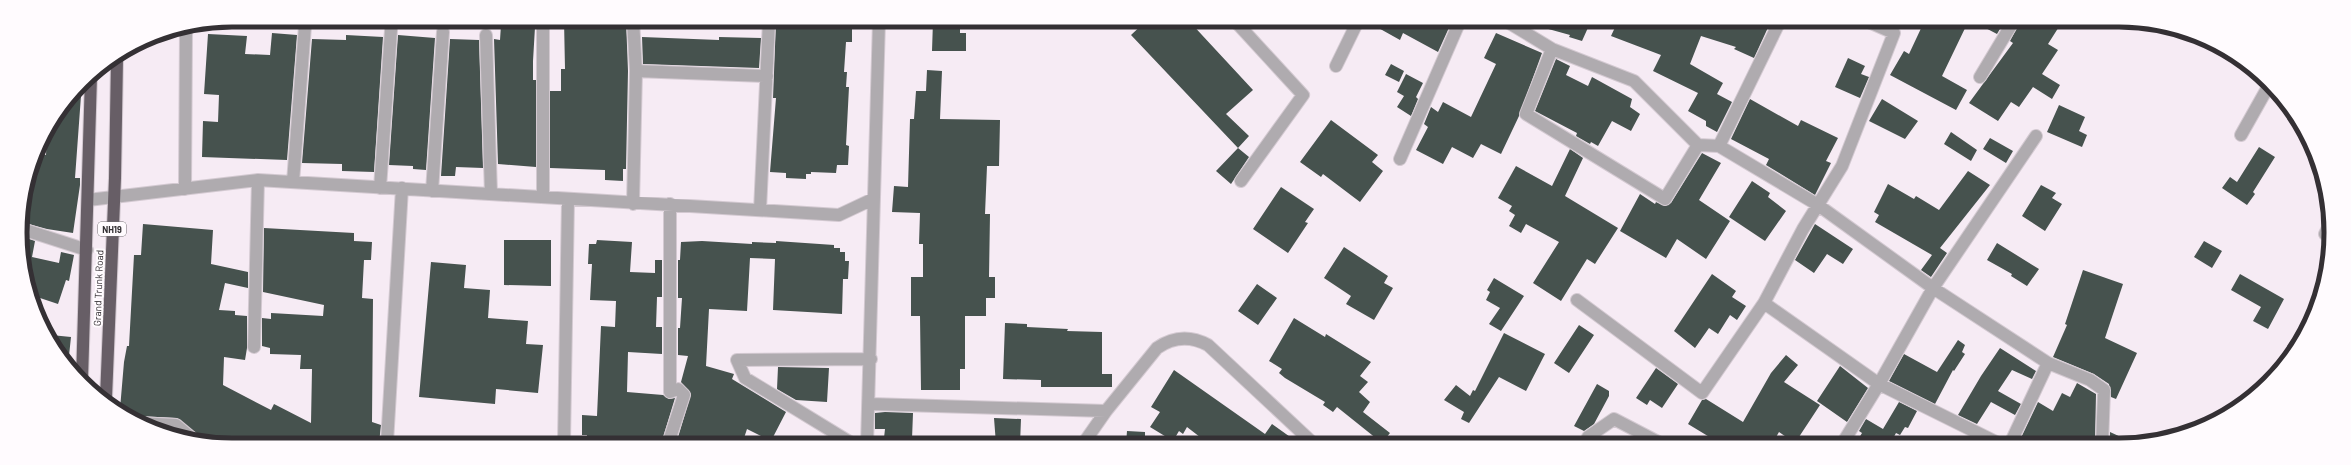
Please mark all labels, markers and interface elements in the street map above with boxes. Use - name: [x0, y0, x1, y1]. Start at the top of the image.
- road number: NH19: [98, 222, 126, 236]
- street label: Grand Trunk Road: [91, 250, 105, 326]

